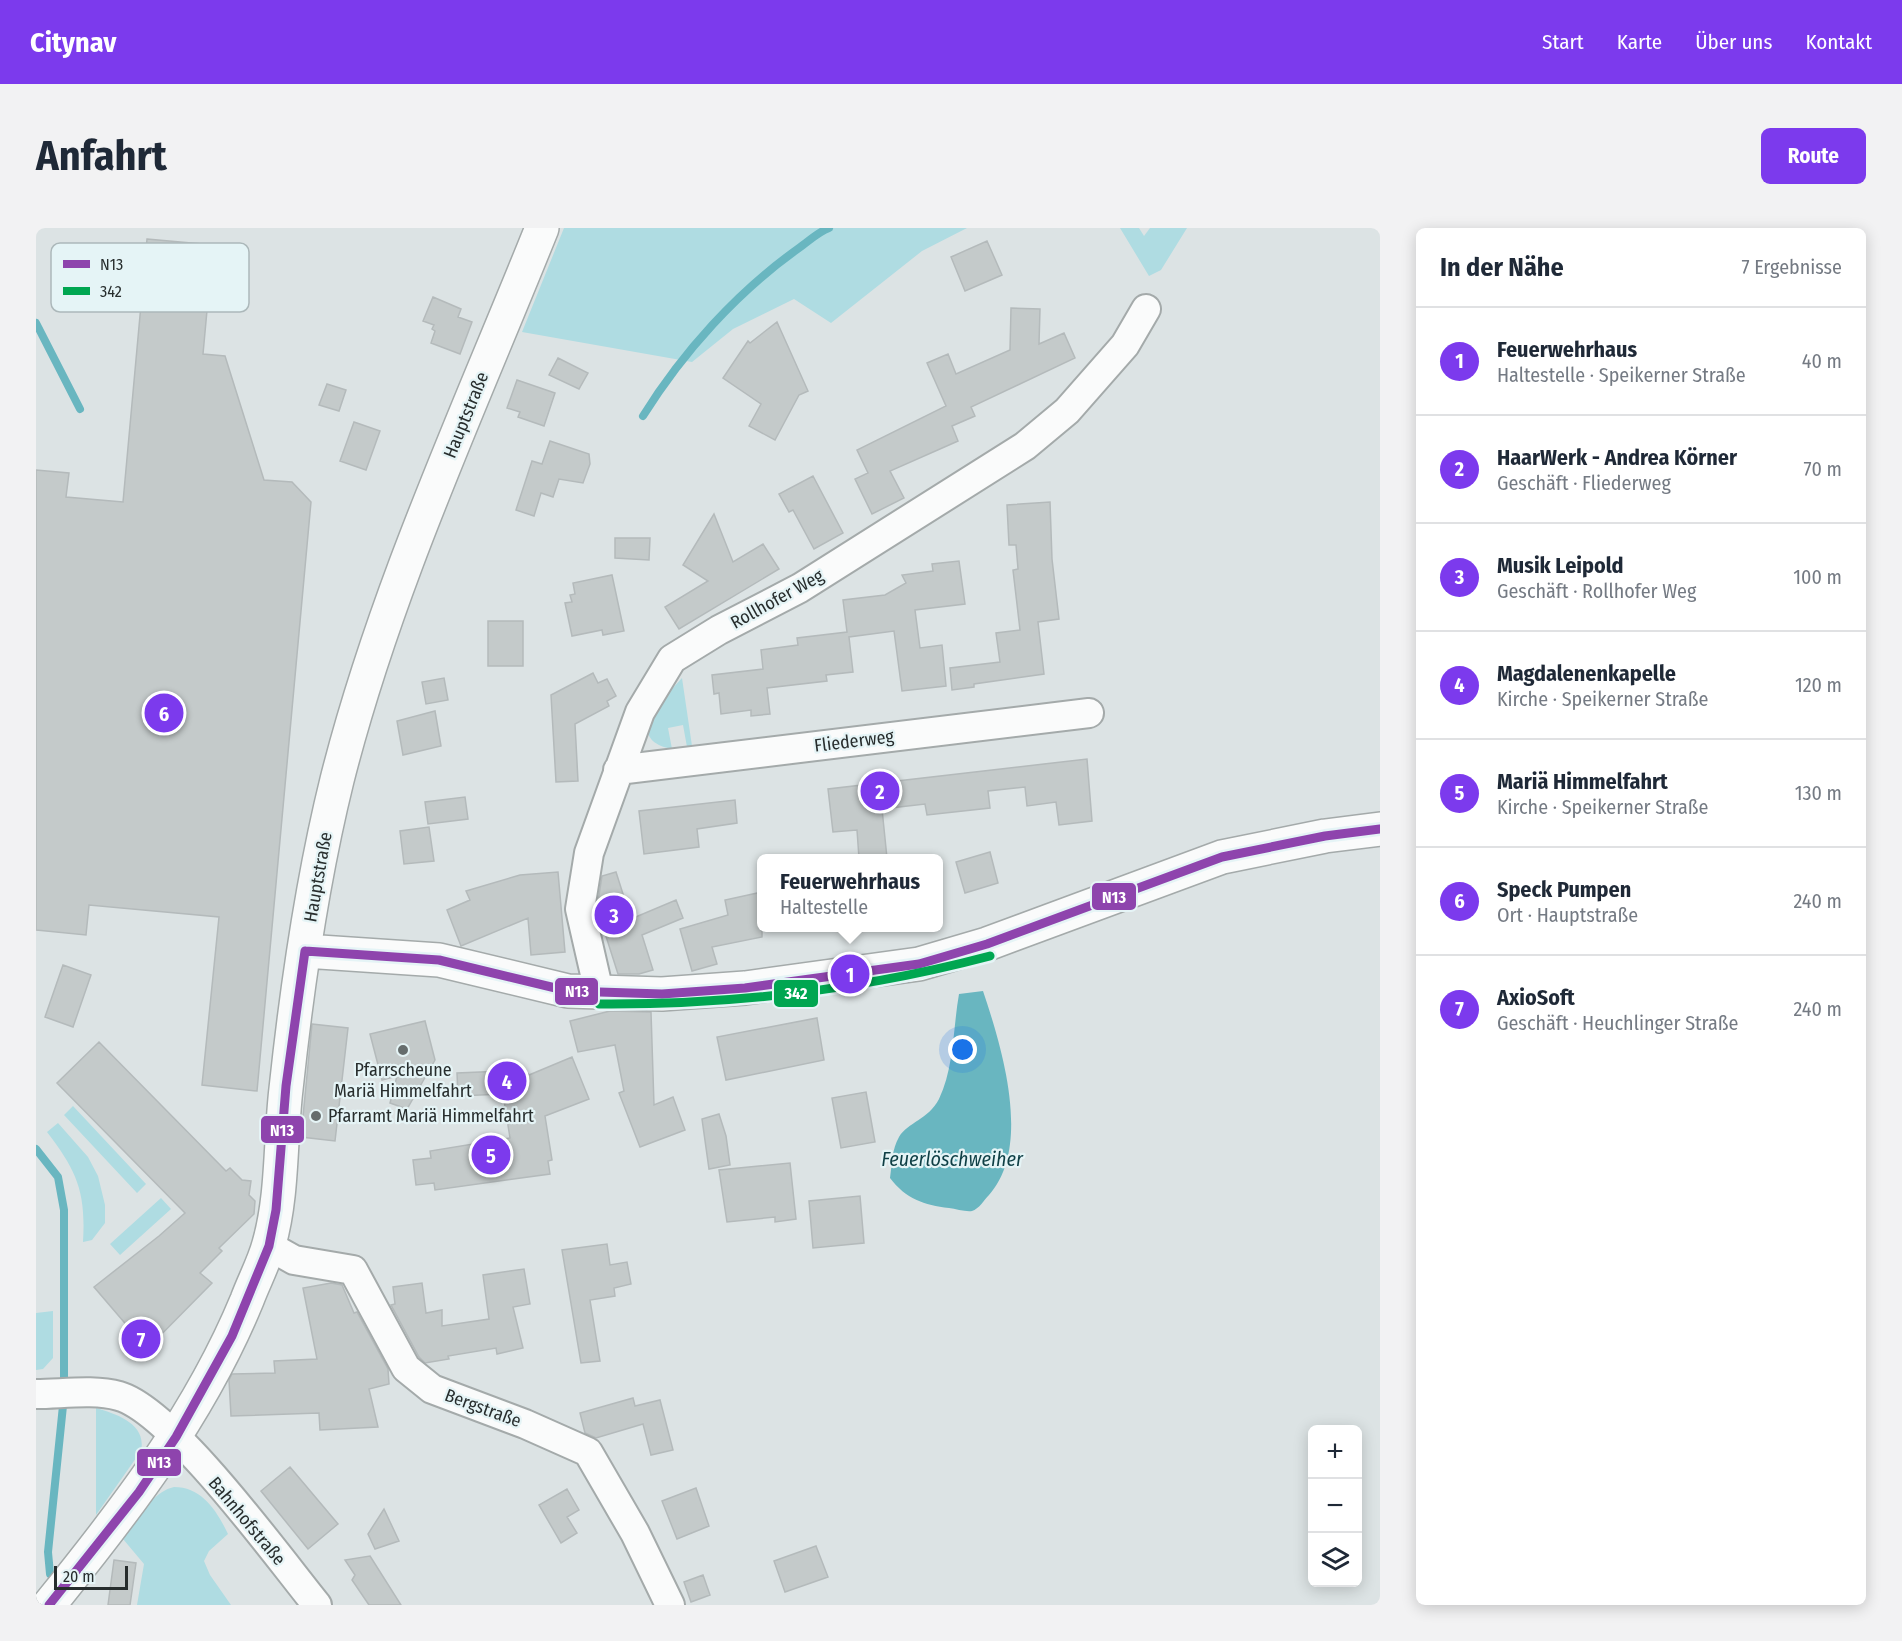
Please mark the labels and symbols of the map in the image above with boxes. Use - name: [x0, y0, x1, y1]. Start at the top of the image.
- legend: [51, 243, 249, 312]
- text: N13: [100, 255, 123, 274]
- text: 342: [100, 282, 122, 301]
- street label: Hauptstraße: [439, 368, 493, 461]
- street label: Rollhofer Weg: [727, 564, 828, 634]
- pin: 6: [144, 690, 184, 736]
- street label: Fliederweg: [813, 725, 895, 757]
- pin: 2: [860, 768, 900, 814]
- street label: Hauptstraße: [299, 830, 337, 924]
- line badge: N13: [1091, 882, 1137, 911]
- text: N13: [1102, 888, 1126, 907]
- pin: 3: [594, 892, 634, 938]
- pin: 1: [830, 952, 870, 996]
- line badge: N13: [554, 977, 599, 1006]
- line badge: 342: [773, 979, 819, 1008]
- text: N13: [565, 982, 589, 1001]
- text: 342: [784, 984, 808, 1003]
- your location: [948, 1035, 977, 1064]
- marker: Pfarrscheune Mariä Himmelfahrt: [396, 1043, 410, 1057]
- pin: 4: [488, 1058, 526, 1104]
- place label: Pfarrscheune Mariä Himmelfahrt: [334, 1059, 472, 1102]
- place label: Pfarramt Mariä Himmelfahrt: [328, 1105, 534, 1127]
- marker: Pfarramt Mariä Himmelfahrt: [309, 1109, 323, 1123]
- line badge: N13: [260, 1115, 305, 1144]
- text: N13: [270, 1121, 294, 1140]
- pin: 5: [472, 1132, 510, 1178]
- water label: Feuerlöschweiher: [881, 1147, 1024, 1171]
- pin: 7: [122, 1316, 160, 1362]
- street label: Bergstraße: [442, 1384, 524, 1432]
- line badge: N13: [136, 1448, 182, 1477]
- text: N13: [147, 1453, 171, 1472]
- street label: Bahnhofstraße: [204, 1472, 290, 1570]
- scale bar: [54, 1563, 128, 1590]

